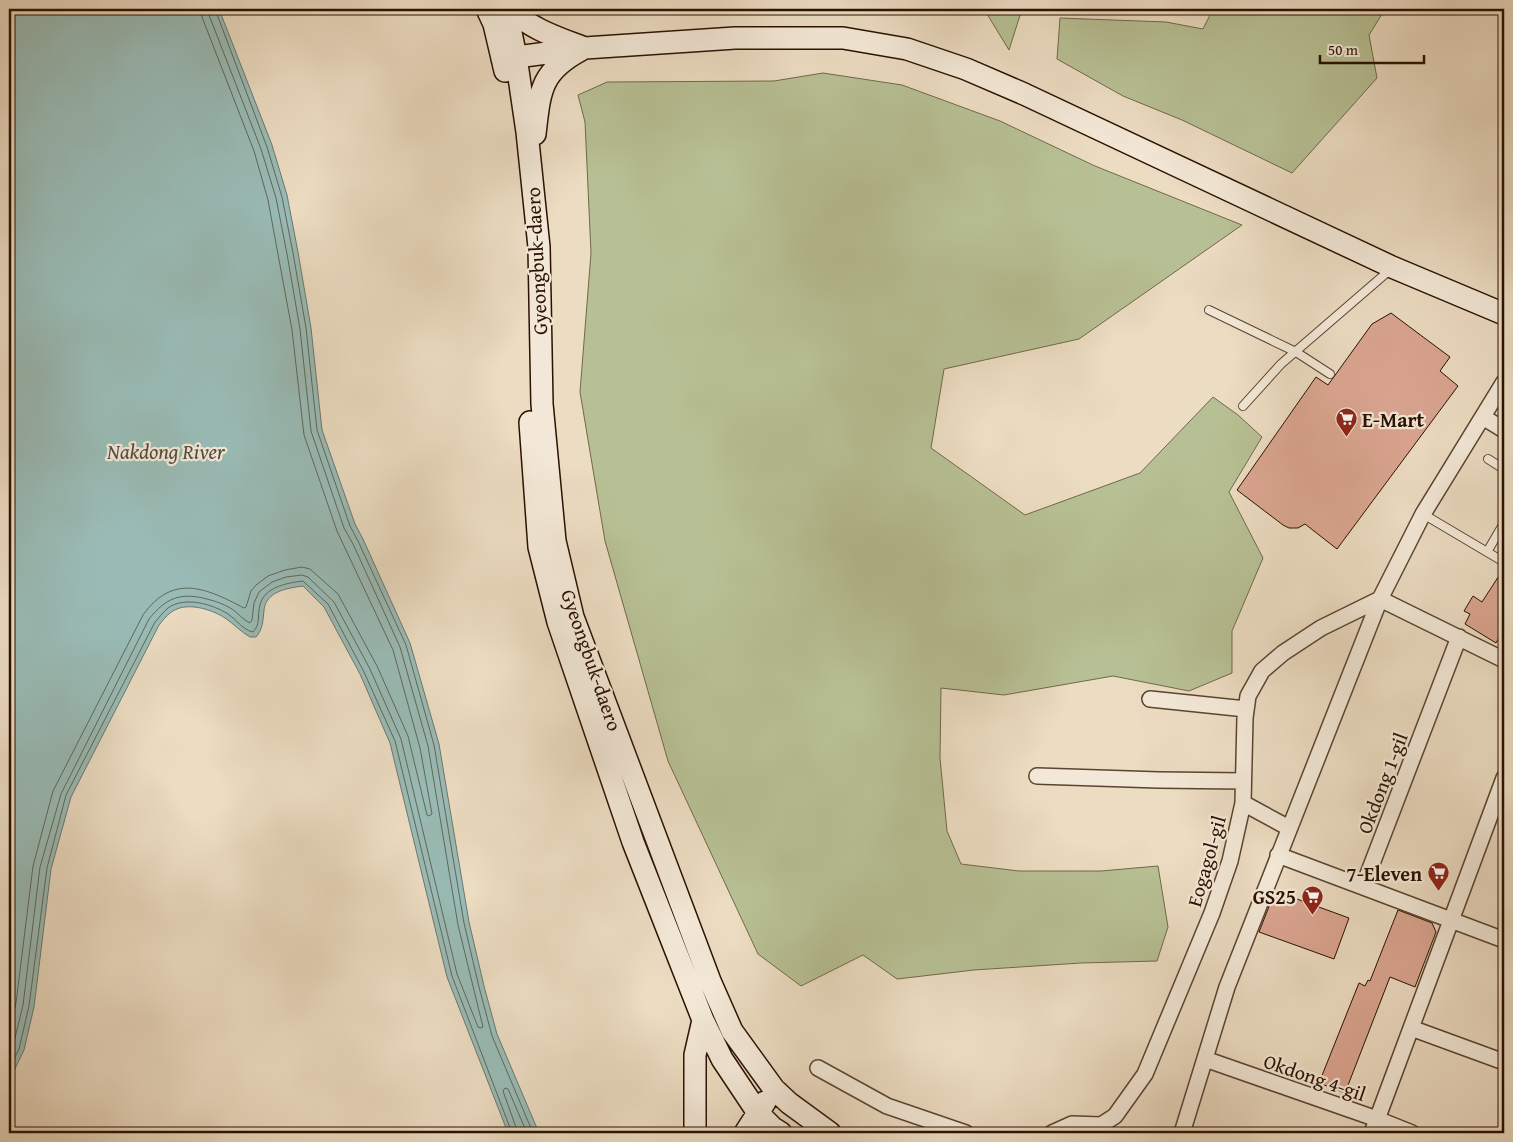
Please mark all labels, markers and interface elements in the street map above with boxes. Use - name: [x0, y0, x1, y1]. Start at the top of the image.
- scale bar: [1320, 32, 1424, 64]
- text: 50 m: [1328, 39, 1359, 60]
- street label: Gyeongbuk-daero: [518, 186, 554, 336]
- place label: E-Mart: [1362, 405, 1425, 434]
- supermarket icon: E-Mart: [1334, 407, 1358, 438]
- water label: Nakdong River: [106, 436, 226, 467]
- street label: Gyeongbuk-daero: [554, 585, 630, 735]
- street label: Okdong 1-gil: [1349, 728, 1415, 838]
- street label: Eogagol-gil: [1179, 812, 1233, 910]
- place label: 7-Eleven: [1346, 859, 1422, 888]
- supermarket icon: 7-Eleven: [1426, 861, 1450, 892]
- place label: GS25: [1253, 882, 1296, 911]
- supermarket icon: GS25: [1300, 884, 1324, 915]
- street label: Okdong 4-gil: [1260, 1046, 1370, 1108]

